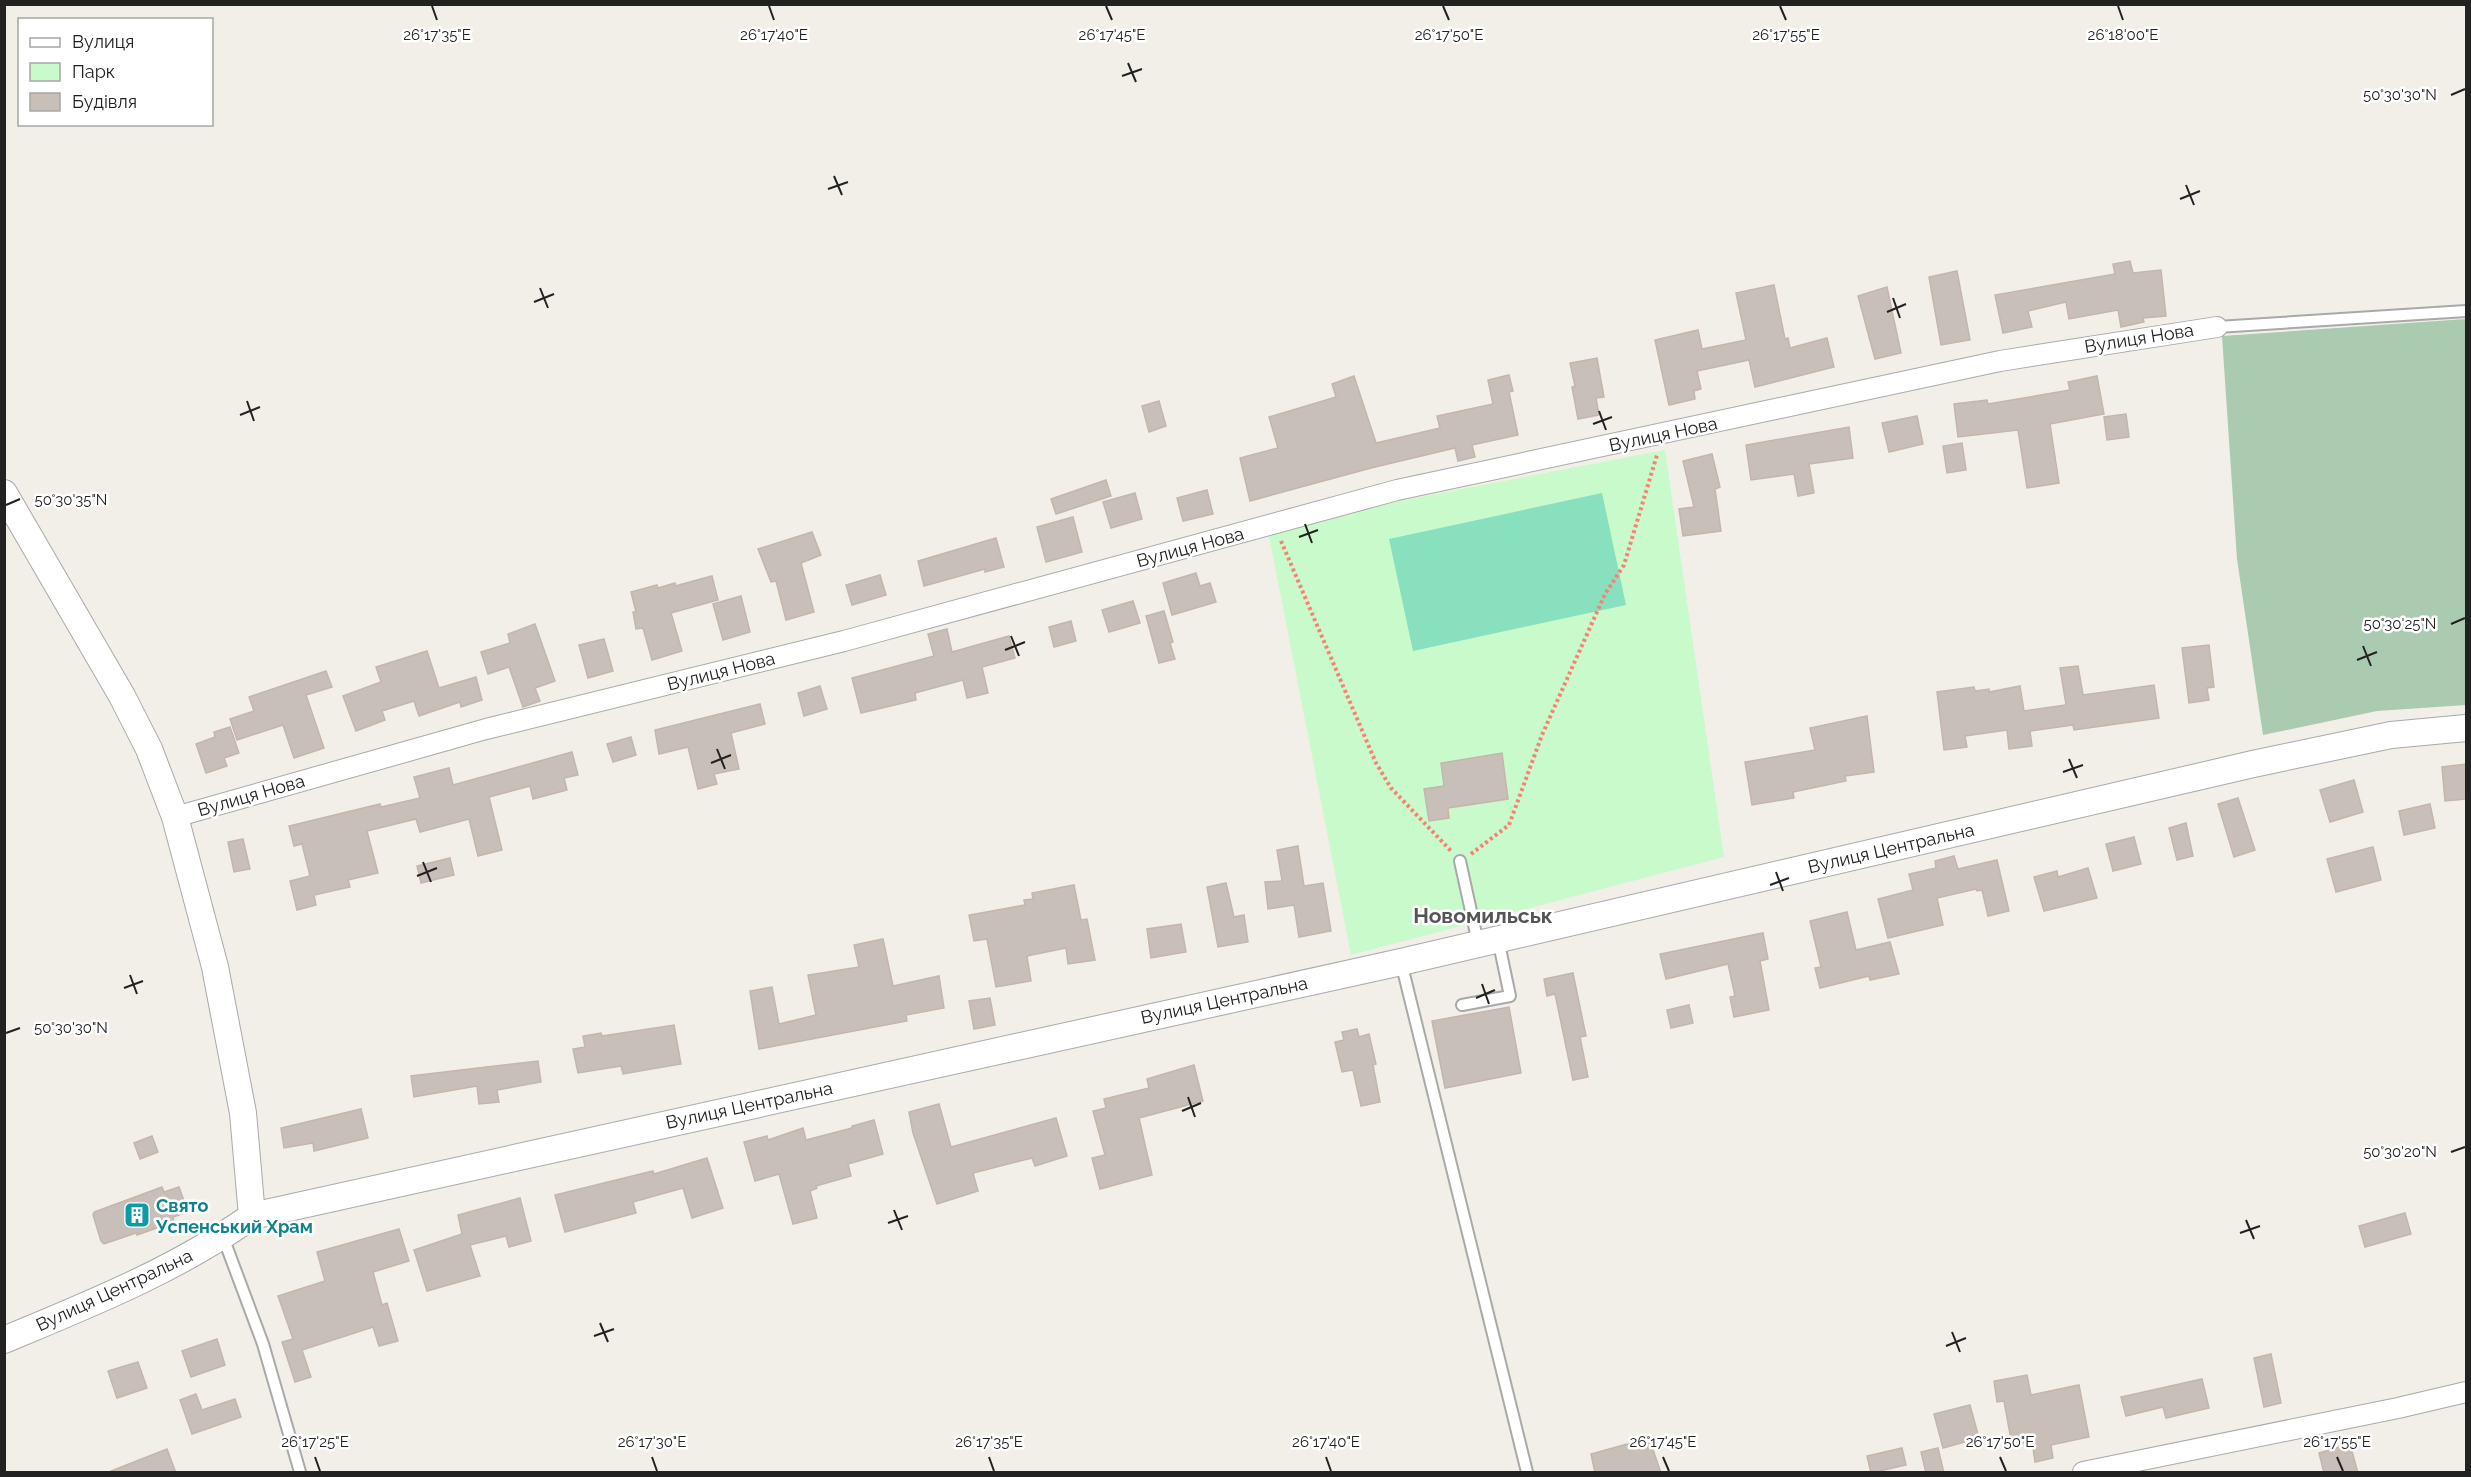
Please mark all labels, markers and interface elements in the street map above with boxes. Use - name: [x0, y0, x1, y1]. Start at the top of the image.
- legend: [18, 18, 213, 126]
- text: 26°17'35"E: [403, 26, 471, 44]
- text: 26°17'40"E: [740, 26, 808, 44]
- text: 26°17'45"E: [1079, 26, 1145, 44]
- text: 26°17'50"E: [1415, 26, 1483, 44]
- text: 26°17'55"E: [1752, 26, 1820, 44]
- text: 26°18'00"E: [2088, 26, 2158, 44]
- text: Вулиця: [72, 31, 134, 52]
- text: Парк: [72, 61, 115, 82]
- text: 50°30'30"N: [2363, 86, 2437, 104]
- text: Будівля: [72, 91, 137, 112]
- street label: Вулиця Нова: [2083, 319, 2195, 357]
- street label: Вулиця Нова: [1607, 412, 1719, 456]
- text: 50°30'35"N: [35, 491, 107, 509]
- street label: Вулиця Нова: [1134, 523, 1246, 571]
- text: 50°30'25"N: [2364, 615, 2436, 633]
- street label: Вулиця Нова: [665, 647, 777, 695]
- street label: Вулиця Нова: [195, 770, 307, 820]
- street label: Вулиця Центральна: [1806, 819, 1976, 877]
- district label: Новомильськ: [1413, 903, 1553, 928]
- street label: Вулиця Центральна: [1139, 972, 1309, 1028]
- text: 50°30'30"N: [34, 1019, 108, 1037]
- street label: Вулиця Центральна: [664, 1077, 834, 1133]
- text: 50°30'20"N: [2363, 1143, 2437, 1161]
- place label: Свято Успенський Храм: [155, 1195, 313, 1237]
- building icon: Свято Успенський Храм: [122, 1200, 152, 1230]
- street label: Вулиця Центральна: [32, 1245, 196, 1335]
- text: 26°17'25"E: [281, 1433, 349, 1451]
- text: 26°17'30"E: [618, 1433, 686, 1451]
- text: 26°17'35"E: [955, 1433, 1023, 1451]
- text: 26°17'40"E: [1292, 1433, 1360, 1451]
- text: 26°17'45"E: [1630, 1433, 1696, 1451]
- text: 26°17'50"E: [1966, 1433, 2034, 1451]
- text: 26°17'55"E: [2303, 1433, 2371, 1451]

